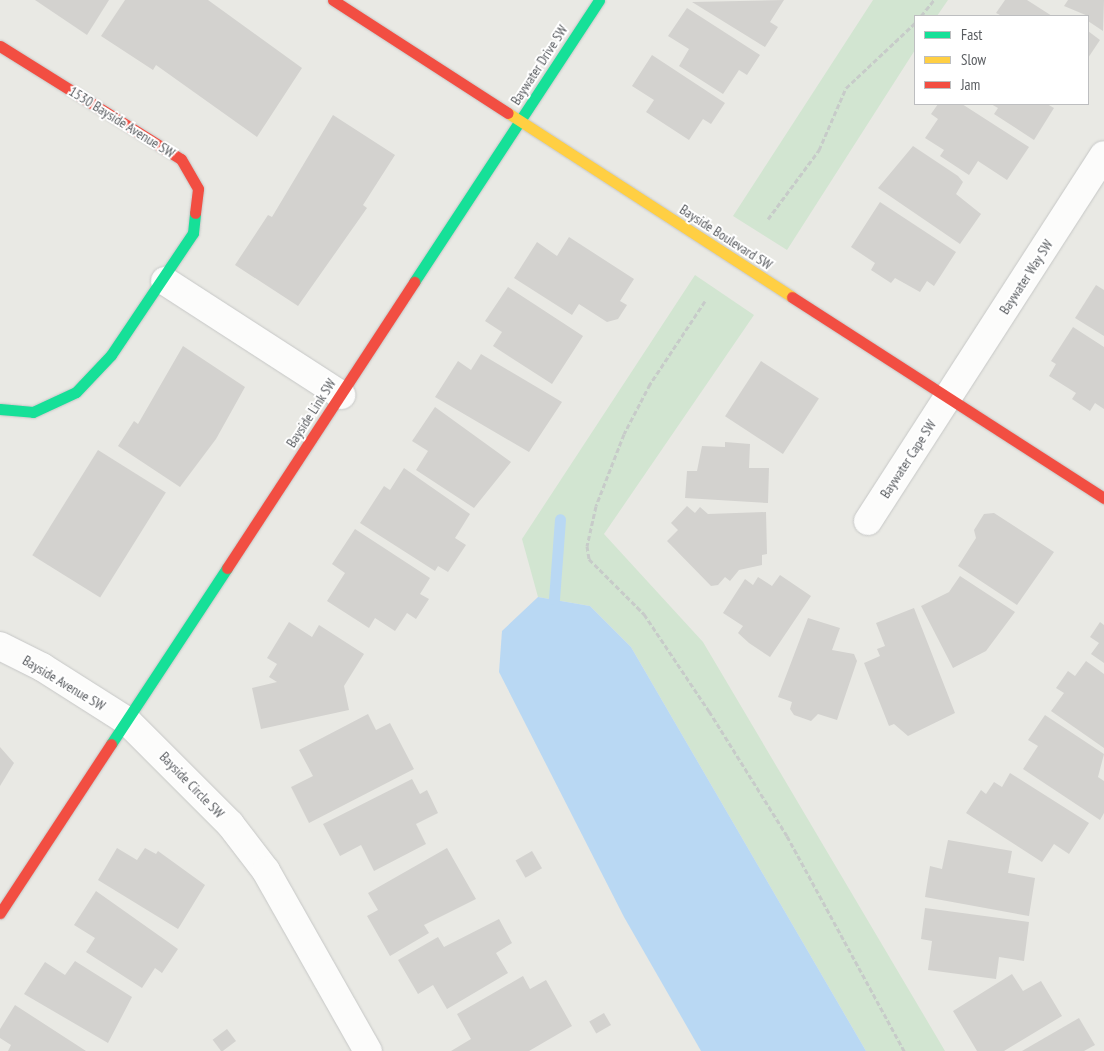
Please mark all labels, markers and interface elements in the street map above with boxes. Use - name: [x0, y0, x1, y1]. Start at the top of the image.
- legend: [914, 15, 1089, 105]
- street label: Baywater Drive SW: [507, 22, 571, 108]
- text: Fast: [961, 25, 982, 44]
- text: Slow: [961, 50, 986, 69]
- text: Jam: [961, 75, 980, 94]
- street label: 1530 Bayside Avenue SW: [66, 83, 178, 161]
- street label: Bayside Boulevard SW: [677, 201, 775, 273]
- street label: Baywater Way SW: [996, 236, 1056, 318]
- street label: Bayside Link SW: [282, 375, 340, 451]
- street label: Baywater Cape SW: [876, 417, 940, 501]
- street label: Bayside Avenue SW: [19, 652, 109, 714]
- street label: Bayside Circle SW: [156, 748, 228, 822]

